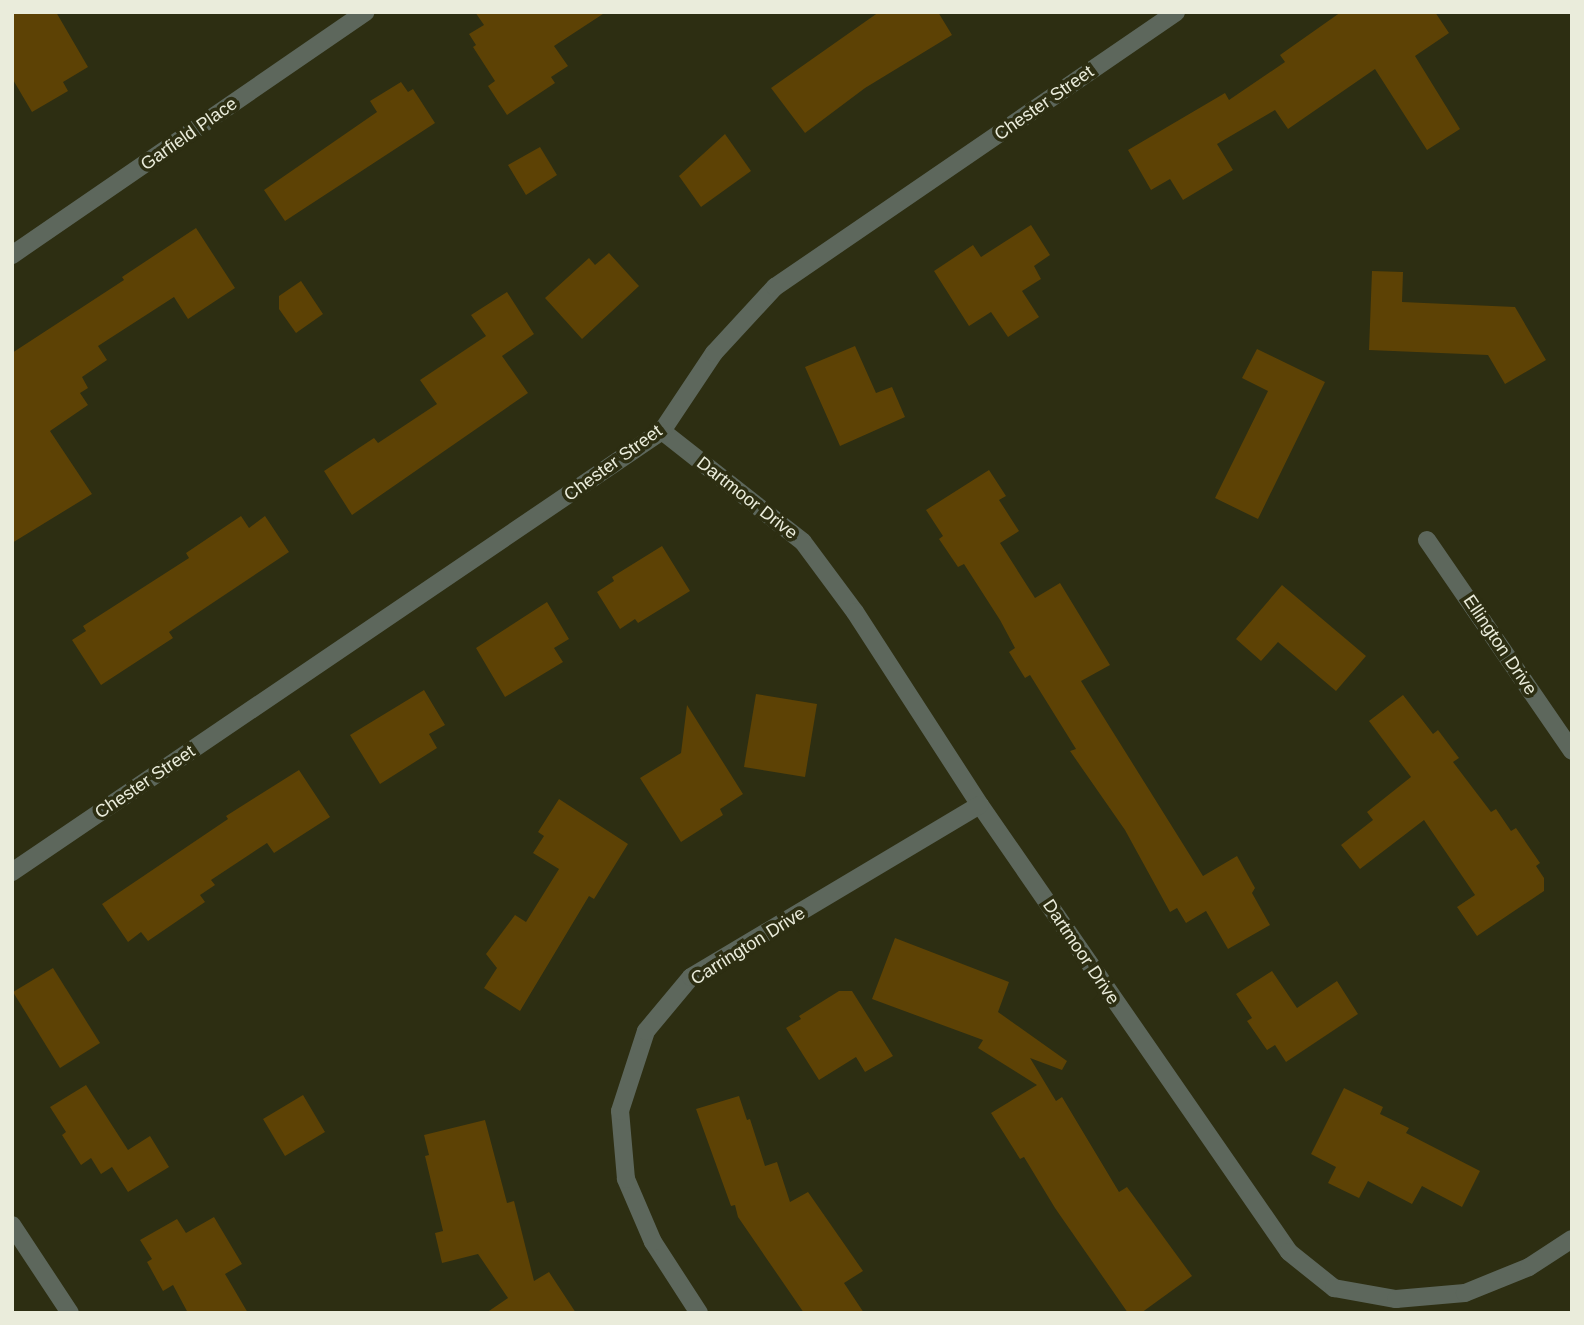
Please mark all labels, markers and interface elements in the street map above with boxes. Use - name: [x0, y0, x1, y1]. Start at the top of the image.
- street label: Chester Street: [990, 61, 1098, 145]
- street label: Garfield Place: [137, 93, 241, 175]
- street label: Chester Street: [560, 420, 666, 506]
- street label: Dartmoor Drive: [692, 452, 802, 544]
- street label: Ellington Drive: [1459, 591, 1541, 699]
- street label: Chester Street: [91, 741, 199, 823]
- street label: Dartmoor Drive: [1038, 895, 1124, 1009]
- street label: Carrington Drive: [687, 902, 809, 990]

